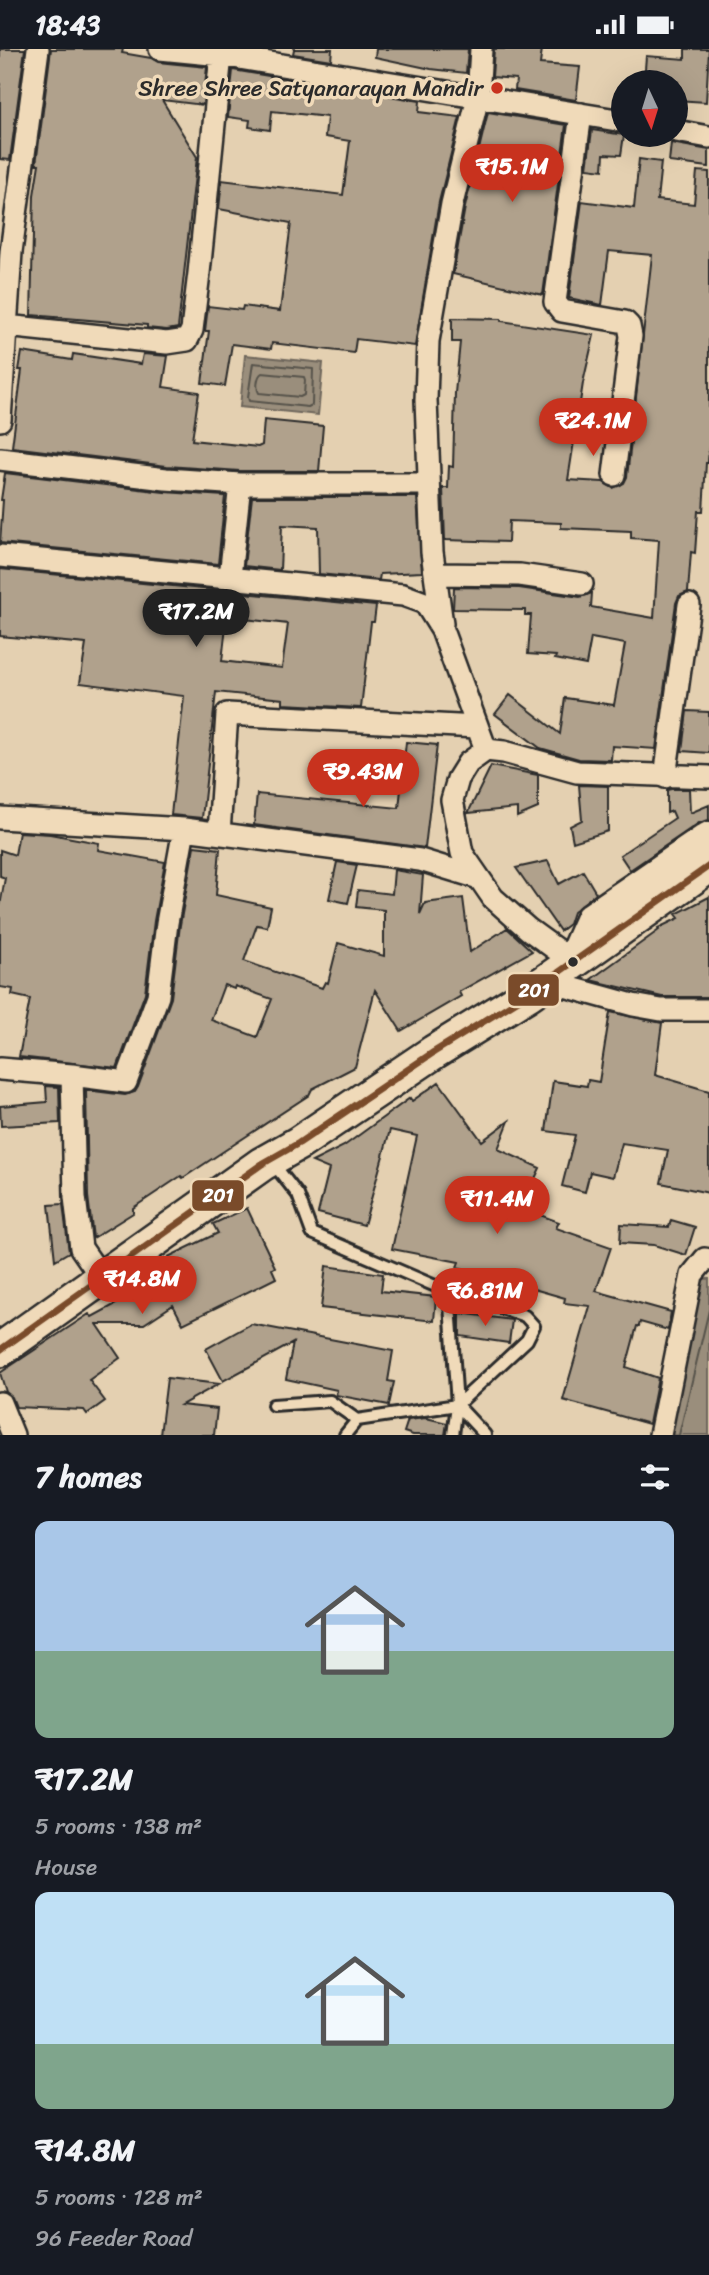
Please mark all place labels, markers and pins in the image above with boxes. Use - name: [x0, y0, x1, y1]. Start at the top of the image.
- place label: Shree Shree Satyanarayan Mandir: [138, 68, 485, 109]
- marker: Shree Shree Satyanarayan Mandir: [489, 80, 505, 96]
- pin: ₹15.1M: [455, 145, 569, 204]
- pin: ₹24.1M: [536, 399, 650, 458]
- pin: ₹17.2M: [139, 589, 253, 649]
- pin: ₹9.43M: [306, 749, 420, 809]
- unlabelled marker: [566, 955, 580, 969]
- pin: ₹11.4M: [440, 1177, 554, 1236]
- pin: ₹14.8M: [85, 1257, 199, 1316]
- pin: ₹6.81M: [428, 1269, 542, 1328]

